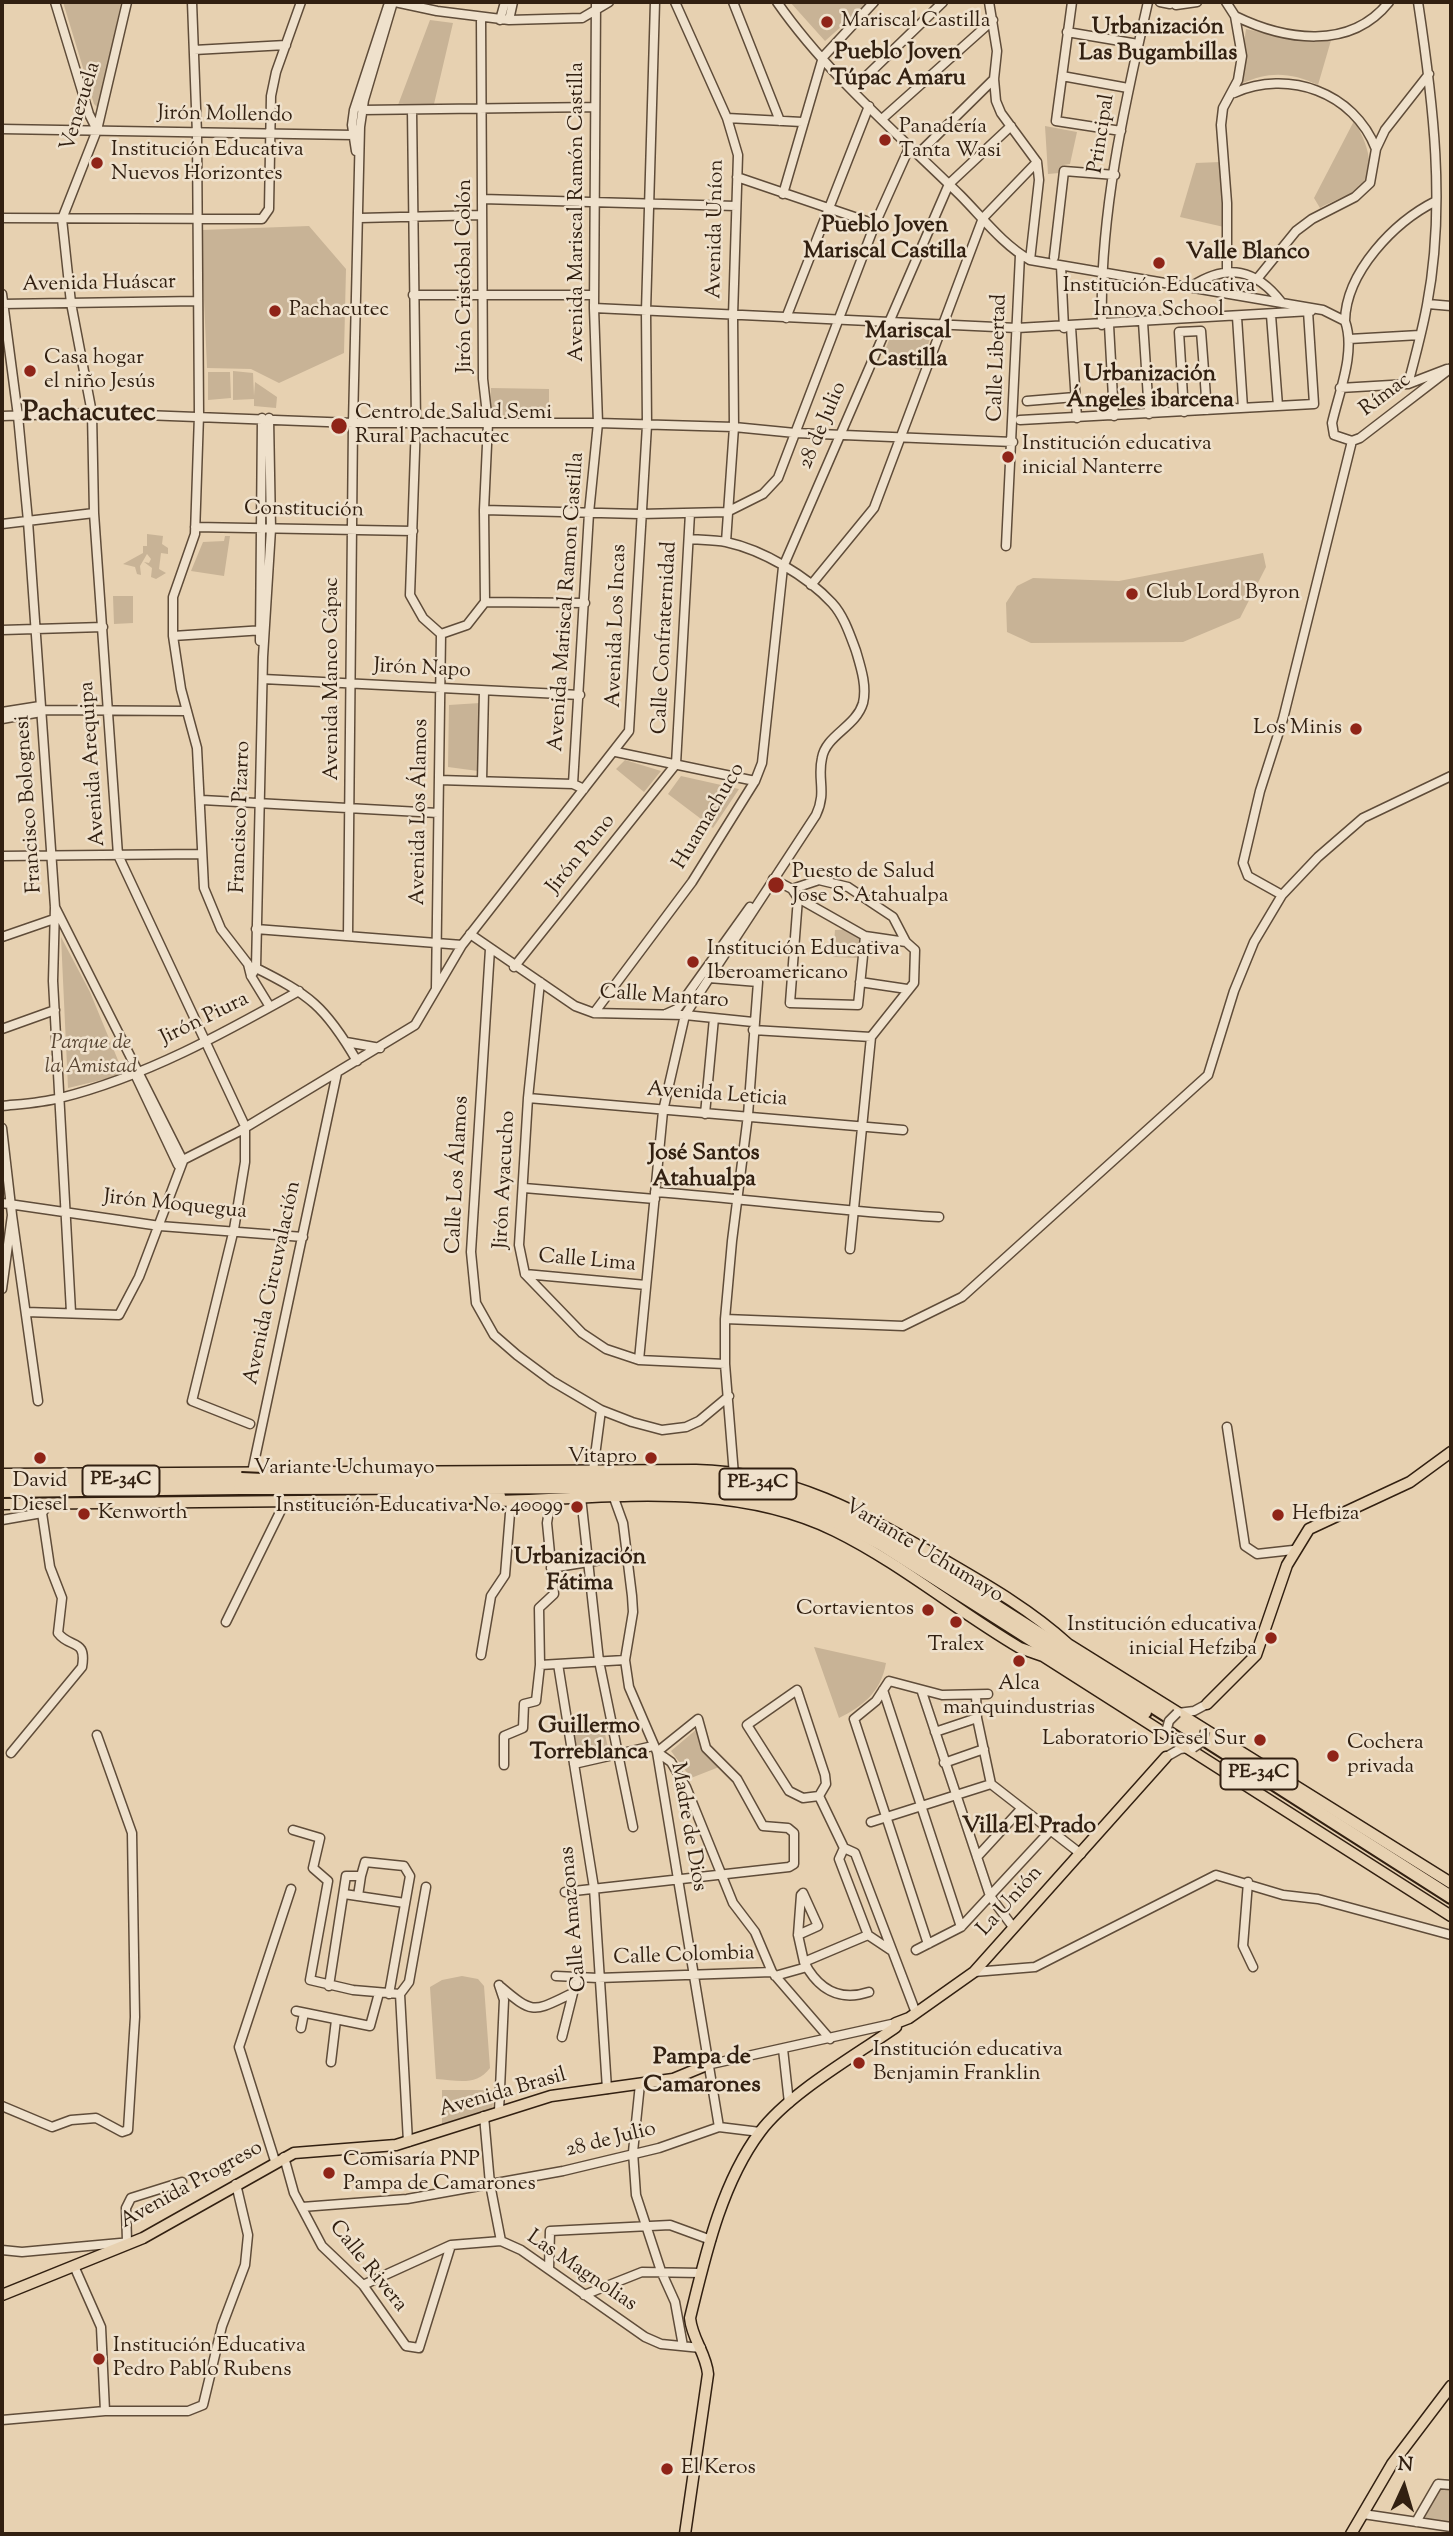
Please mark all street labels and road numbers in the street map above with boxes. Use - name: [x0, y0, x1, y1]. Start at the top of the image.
- street label: Venezuela: [57, 59, 107, 155]
- street label: Avenida Mariscal Ramón Castilla: [565, 62, 591, 362]
- street label: Principal: [1084, 92, 1122, 176]
- street label: Jirón Mollendo: [157, 102, 293, 130]
- street label: Avenida Uníon: [703, 159, 731, 299]
- street label: Jirón Cristóbal Colón: [453, 179, 479, 373]
- street label: Avenida Huáscar: [22, 271, 176, 299]
- street label: Calle Libertad: [984, 294, 1014, 422]
- street label: Rímac: [1356, 369, 1416, 423]
- street label: 28 de Julio: [794, 379, 854, 473]
- street label: Avenida Mariscal Ramon Castilla: [545, 451, 591, 753]
- street label: Constitución: [244, 497, 364, 525]
- street label: Calle Confraternidad: [648, 541, 684, 735]
- street label: Avenida Los Incas: [603, 544, 633, 708]
- street label: Avenida Manco Cápac: [320, 577, 346, 781]
- street label: Jirón Napo: [373, 655, 471, 685]
- street label: Avenida Arequipa: [76, 681, 112, 847]
- street label: Francisco Bolognesi: [11, 714, 49, 894]
- street label: Avenida Los Álamos: [407, 718, 435, 906]
- street label: Francisco Pizarro: [227, 740, 257, 894]
- street label: Huamachuco: [668, 759, 752, 875]
- street label: Jirón Puno: [542, 810, 622, 900]
- street label: Calle Mantaro: [599, 981, 729, 1015]
- street label: Jirón Piura: [157, 988, 253, 1052]
- street label: Avenida Leticia: [646, 1079, 788, 1113]
- street label: Calle Los Álamos: [442, 1095, 476, 1255]
- street label: Jirón Ayacucho: [490, 1110, 522, 1250]
- street label: Avenida Circuvalación: [240, 1179, 308, 1387]
- street label: Jirón Moquegua: [102, 1186, 248, 1226]
- street label: Calle Lima: [537, 1245, 637, 1279]
- street label: Variante Uchumayo: [254, 1456, 434, 1482]
- road number: PE-34C: [82, 1466, 160, 1497]
- road number: PE-34C: [720, 1468, 796, 1500]
- street label: Variante Uchumayo: [839, 1495, 1007, 1609]
- road number: PE-34C: [1220, 1758, 1298, 1790]
- street label: Madre de Dios: [663, 1760, 711, 1894]
- street label: Calle Amazonas: [556, 1845, 594, 1993]
- street label: La Unión: [973, 1862, 1049, 1942]
- street label: Calle Colombia: [613, 1942, 755, 1972]
- street label: Avenida Brasil: [436, 2064, 570, 2124]
- street label: 28 de Julio: [563, 2118, 659, 2164]
- street label: Avenida Progreso: [116, 2136, 268, 2236]
- street label: Calle Rivera: [322, 2216, 412, 2318]
- street label: Las Magnolias: [521, 2226, 641, 2318]

